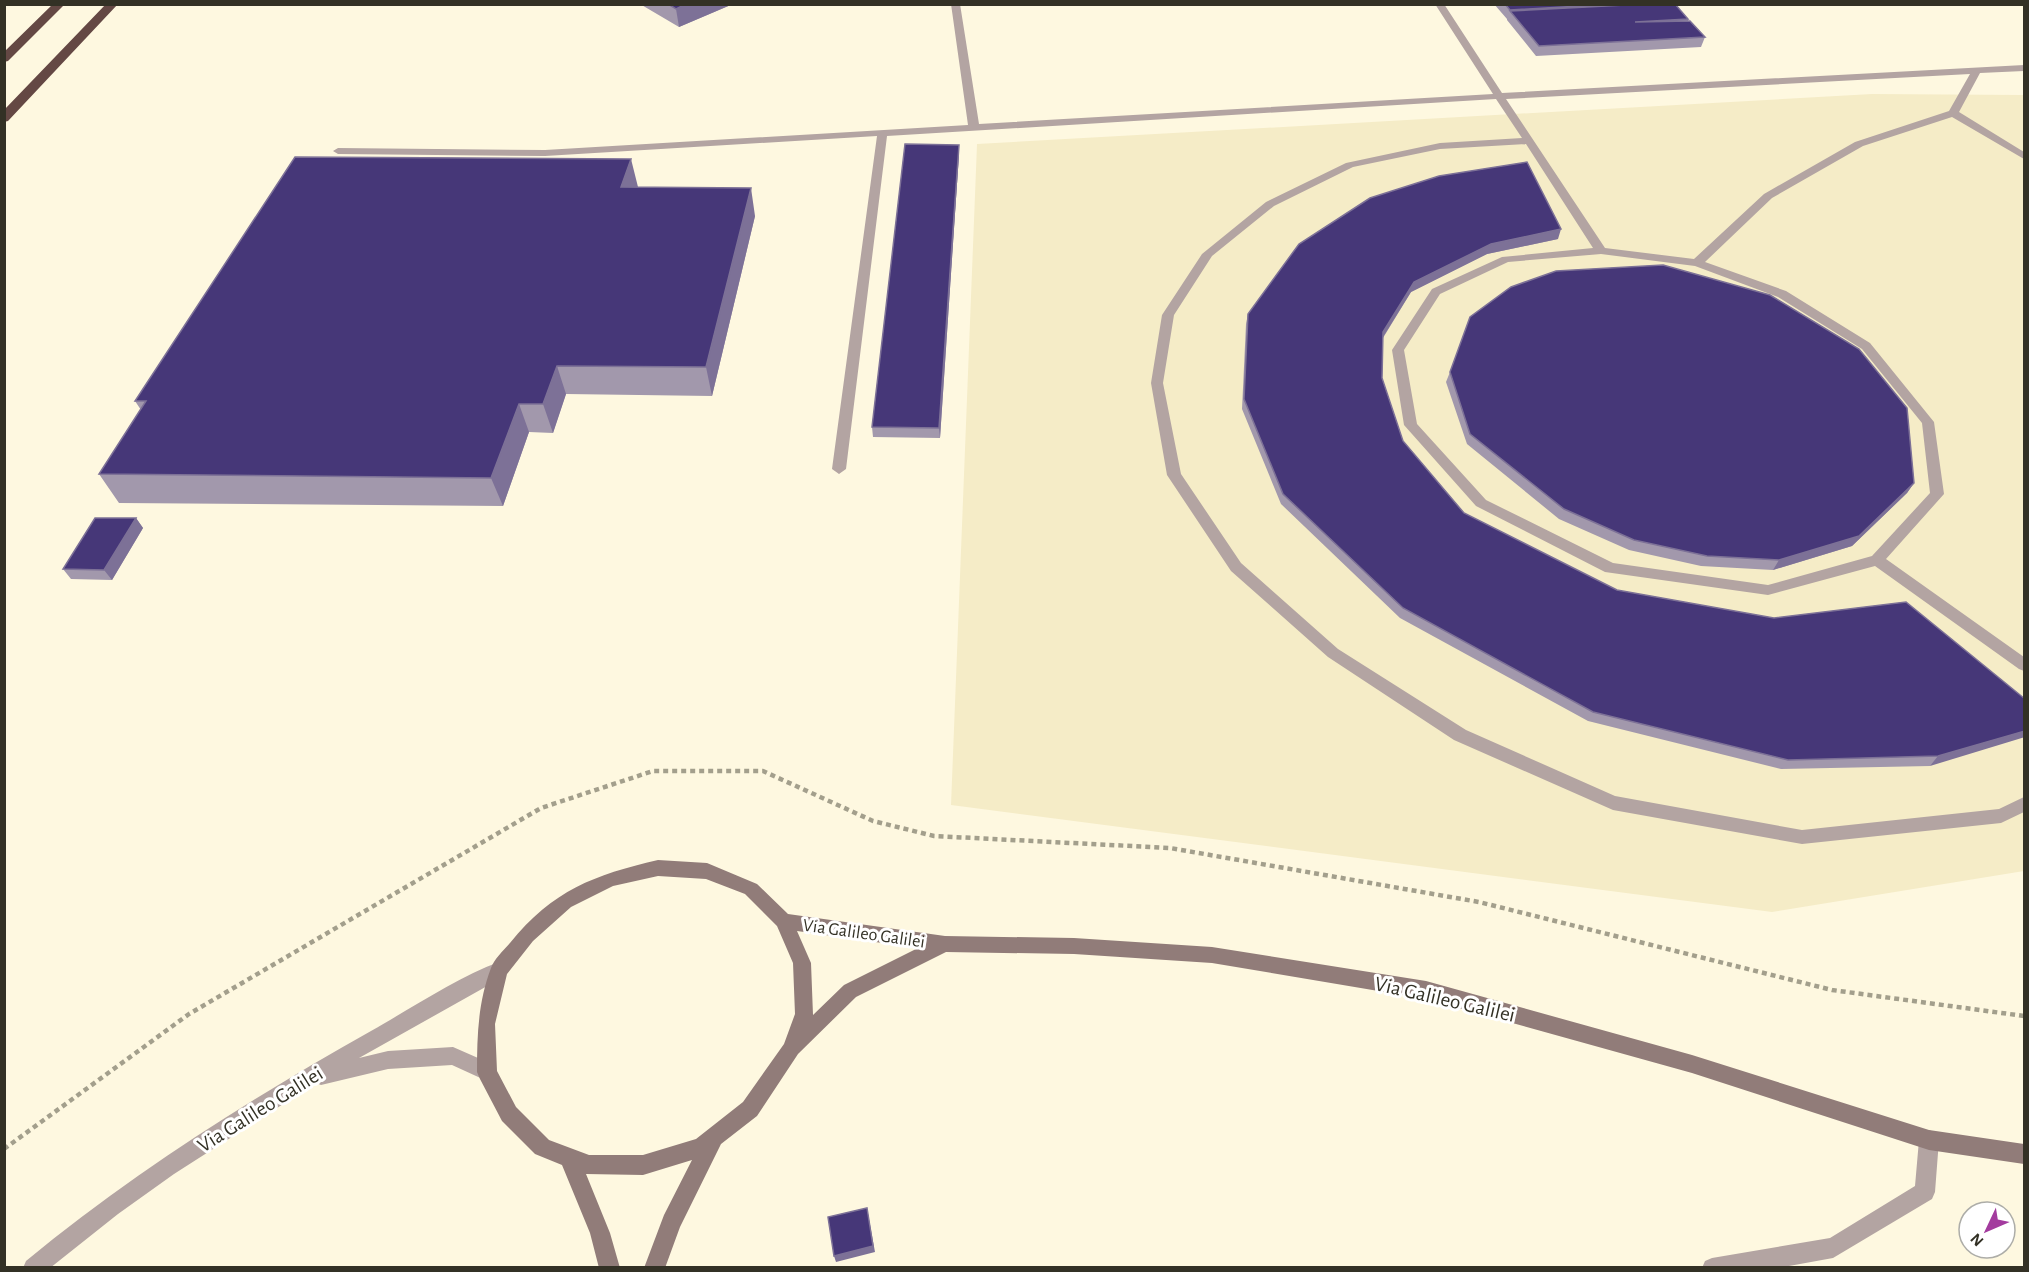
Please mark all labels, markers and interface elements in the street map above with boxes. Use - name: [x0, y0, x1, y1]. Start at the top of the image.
- street label: Via Galileo Galilei: [802, 917, 926, 951]
- street label: Via Galileo Galilei: [1373, 973, 1517, 1026]
- street label: Via Galileo Galilei: [194, 1063, 327, 1156]
- north arrow: [1957, 1200, 2017, 1260]
- text: N: [1967, 1230, 1987, 1249]

